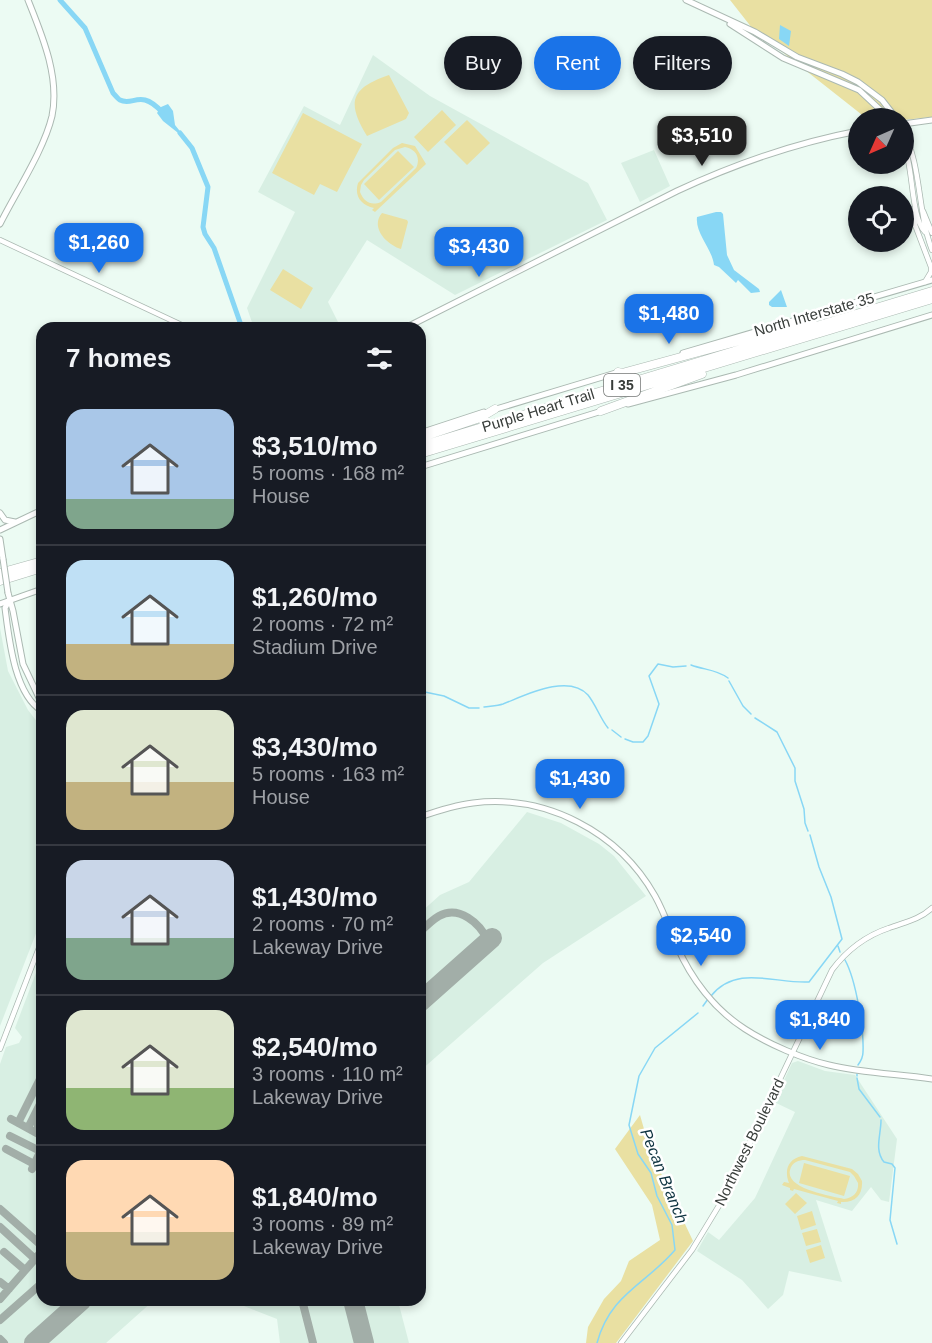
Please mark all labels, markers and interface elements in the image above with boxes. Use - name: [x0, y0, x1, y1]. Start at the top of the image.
- chip: Buy: [444, 36, 522, 90]
- chip: Rent: [534, 36, 621, 90]
- chip: Filters: [633, 36, 732, 90]
- north arrow: [848, 108, 914, 174]
- map controls: [848, 108, 914, 252]
- pin: $3,510: [653, 116, 751, 167]
- text: $3,510: [671, 124, 733, 146]
- button: locate: [848, 186, 914, 252]
- pin: $1,260: [50, 223, 148, 274]
- pin: $3,430: [430, 227, 528, 278]
- text: $1,260: [68, 231, 130, 253]
- text: $3,430: [448, 235, 510, 257]
- street label: North Interstate 35: [752, 289, 876, 339]
- pin: $1,480: [620, 294, 718, 345]
- text: $1,480: [638, 302, 700, 324]
- icon: filters: [363, 342, 396, 375]
- text: 7 homes: [66, 343, 172, 373]
- road number: I 35: [604, 374, 640, 396]
- street label: Purple Heart Trail: [480, 385, 596, 435]
- text: $3,510/mo: [252, 431, 378, 461]
- icon: home: [114, 433, 186, 505]
- text: 5 rooms · 168 m²: [252, 462, 404, 484]
- text: House: [252, 485, 310, 507]
- text: $1,260/mo: [252, 582, 378, 612]
- icon: home: [114, 584, 186, 656]
- text: 2 rooms · 72 m²: [252, 613, 393, 635]
- text: Stadium Drive: [252, 636, 378, 658]
- text: $3,430/mo: [252, 732, 378, 762]
- icon: home: [114, 734, 186, 806]
- pin: $1,430: [531, 759, 629, 810]
- text: 5 rooms · 163 m²: [252, 763, 404, 785]
- text: $1,430: [549, 767, 611, 789]
- text: House: [252, 786, 310, 808]
- text: $1,430/mo: [252, 882, 378, 912]
- icon: home: [114, 884, 186, 956]
- text: 2 rooms · 70 m²: [252, 913, 393, 935]
- pin: $2,540: [652, 916, 750, 967]
- text: $2,540: [670, 924, 732, 946]
- text: Lakeway Drive: [252, 936, 383, 958]
- pin: $1,840: [771, 1000, 869, 1051]
- text: $1,840: [789, 1008, 851, 1030]
- text: $2,540/mo: [252, 1032, 378, 1062]
- icon: home: [114, 1034, 186, 1106]
- text: 3 rooms · 110 m²: [252, 1063, 403, 1085]
- street label: Northwest Boulevard: [711, 1076, 787, 1208]
- text: Lakeway Drive: [252, 1086, 383, 1108]
- water label: Pecan Branch: [637, 1126, 691, 1226]
- text: $1,840/mo: [252, 1182, 378, 1212]
- icon: home: [114, 1184, 186, 1256]
- text: 3 rooms · 89 m²: [252, 1213, 393, 1235]
- text: Lakeway Drive: [252, 1236, 383, 1258]

